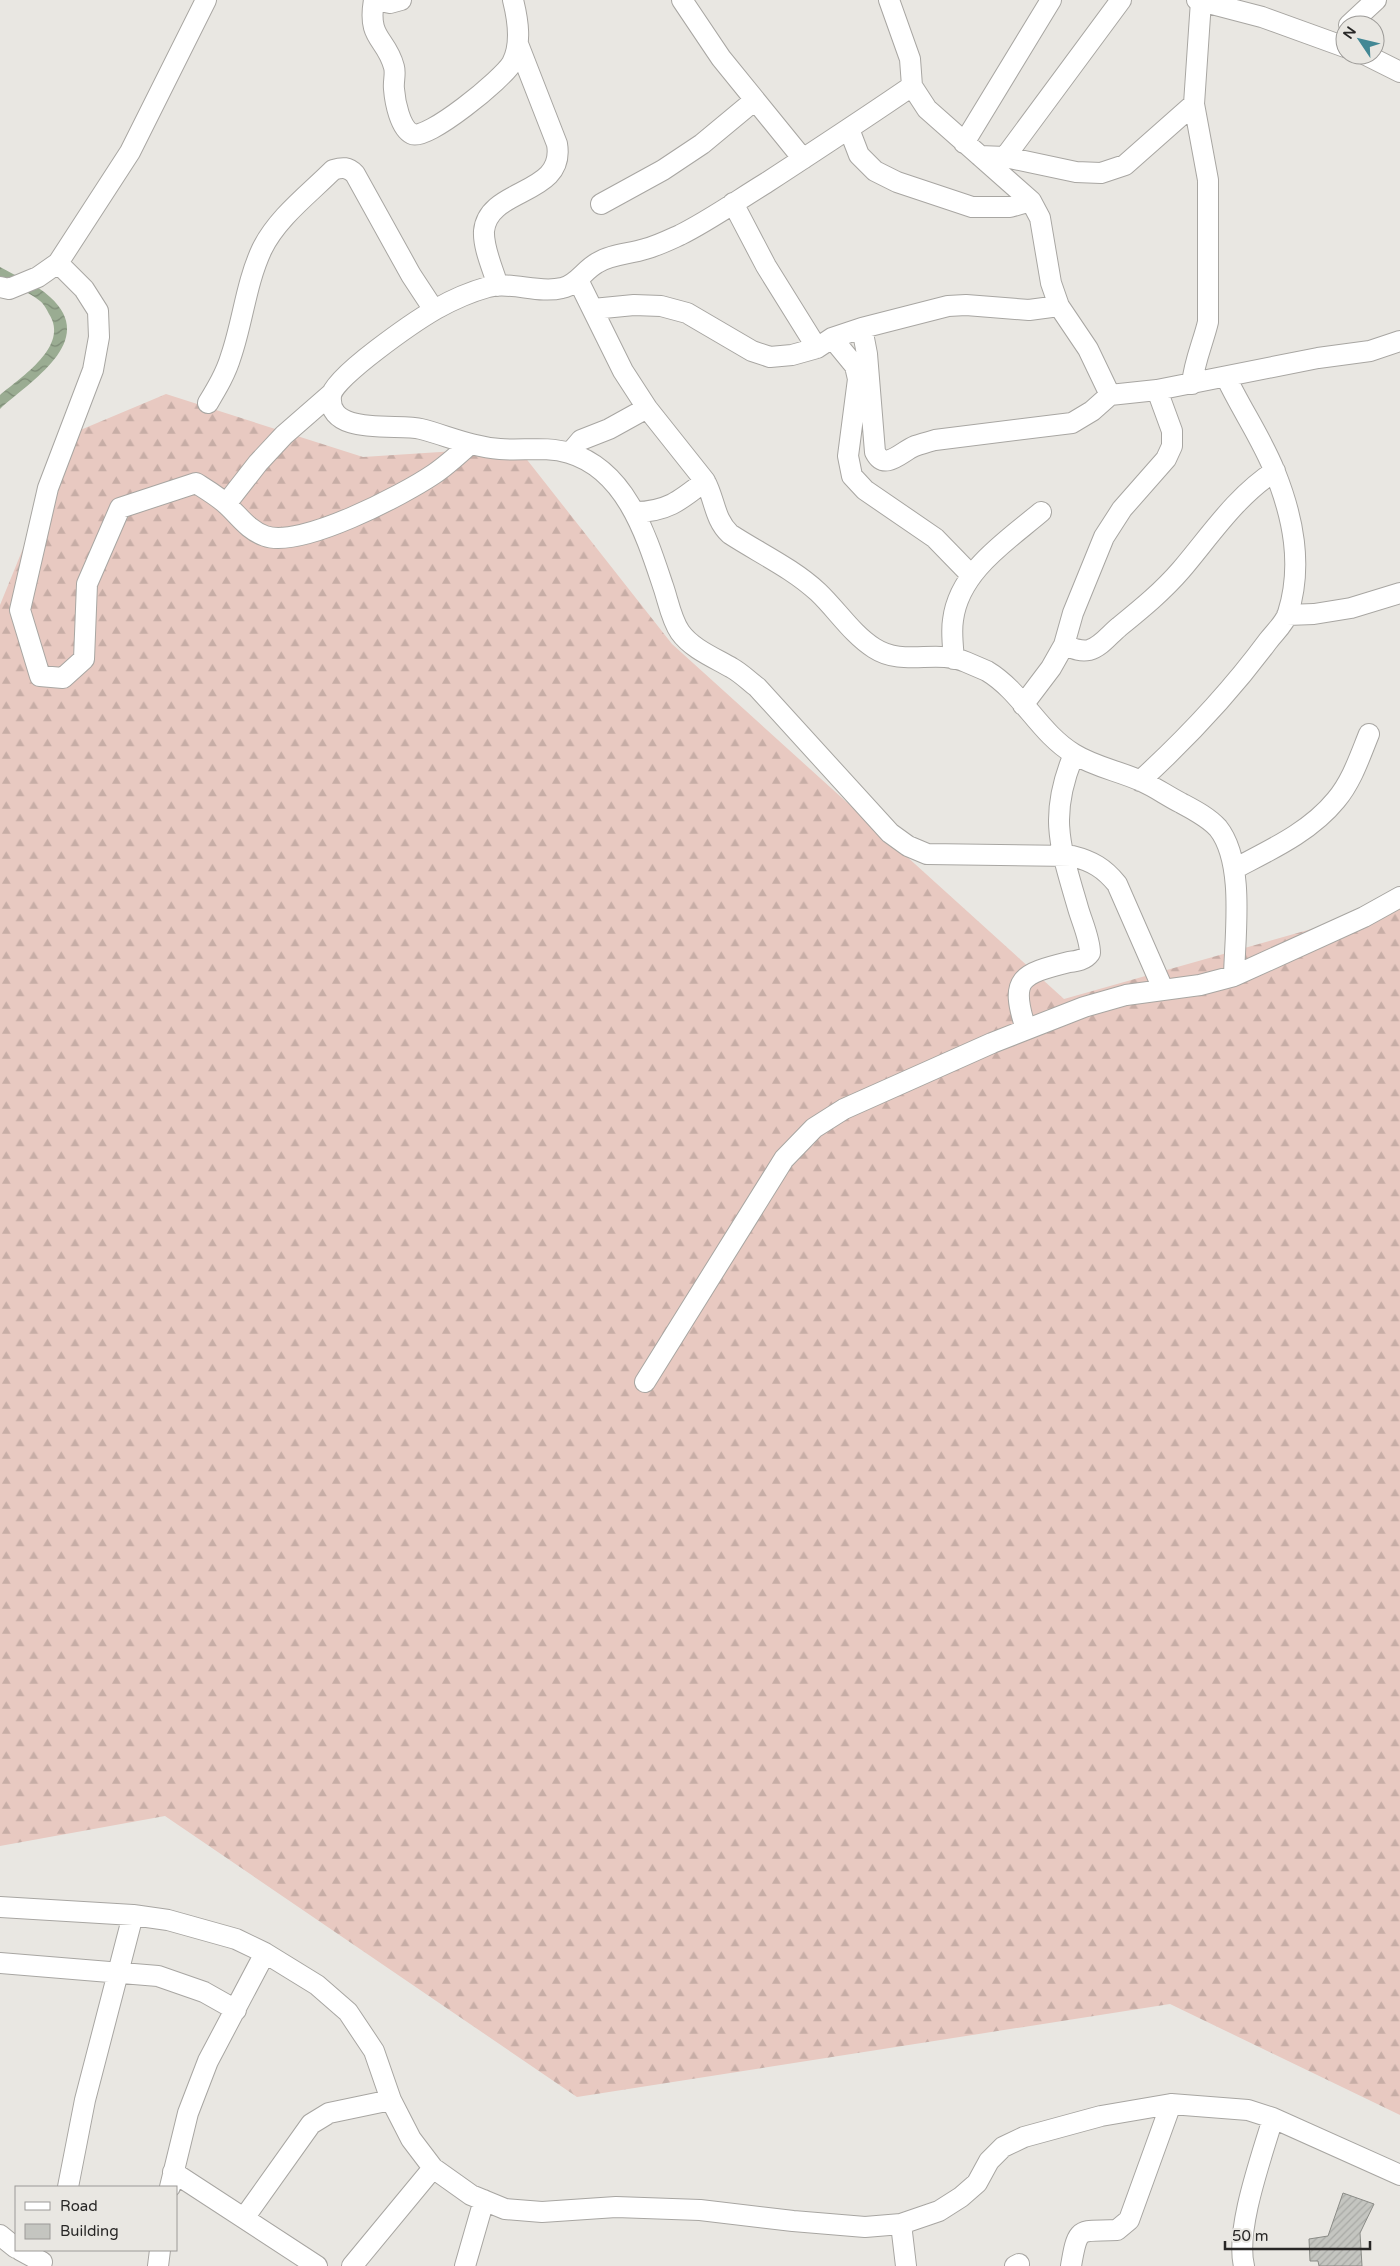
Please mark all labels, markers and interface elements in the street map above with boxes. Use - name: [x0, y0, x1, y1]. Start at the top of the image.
- north arrow: [1335, 15, 1385, 65]
- text: N: [1340, 23, 1360, 42]
- legend: [15, 2186, 178, 2251]
- text: Road: [60, 2197, 98, 2215]
- scale bar: [1225, 2218, 1370, 2250]
- text: Building: [60, 2222, 119, 2240]
- text: 50 m: [1232, 2227, 1269, 2245]

